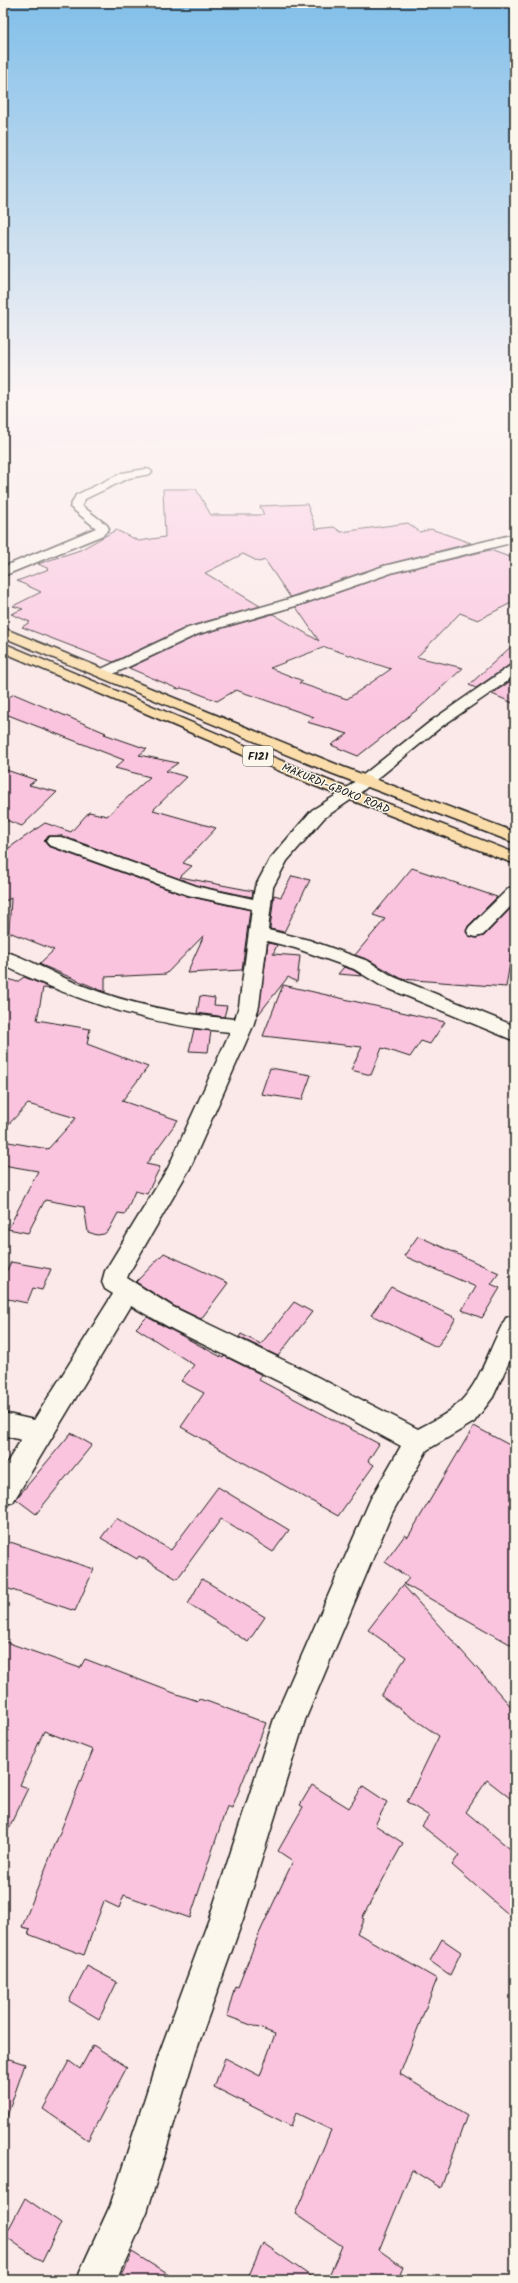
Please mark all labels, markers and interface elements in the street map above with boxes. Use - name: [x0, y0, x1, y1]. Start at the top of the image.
- road number: F121: [243, 746, 273, 766]
- street label: MAKURDI-GBOKO ROAD: [279, 759, 393, 819]

